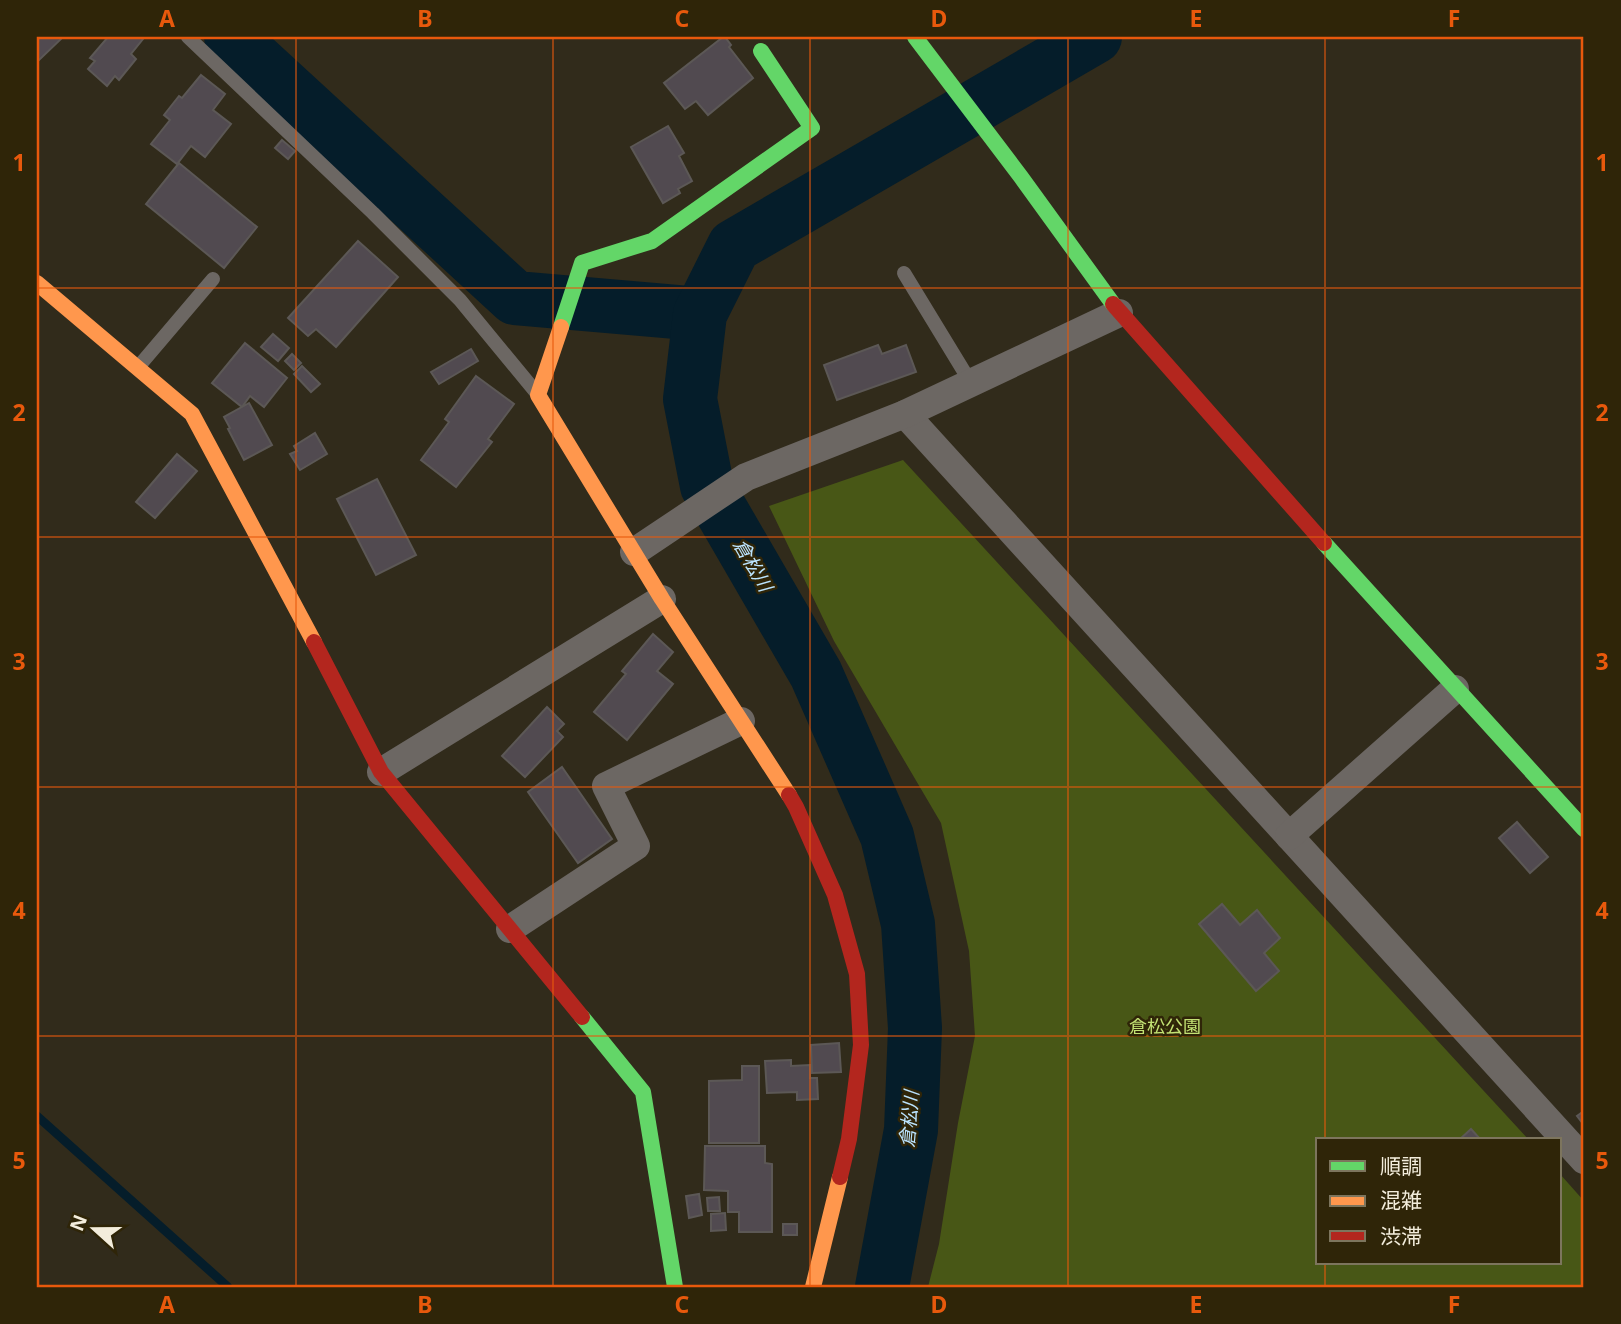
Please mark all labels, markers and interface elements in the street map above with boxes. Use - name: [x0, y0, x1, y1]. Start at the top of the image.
- text: A: [159, 2, 175, 34]
- text: B: [417, 2, 433, 34]
- text: C: [675, 2, 690, 34]
- text: D: [931, 2, 947, 34]
- text: E: [1190, 2, 1202, 34]
- text: F: [1448, 2, 1460, 34]
- text: 1: [12, 146, 26, 178]
- text: 1: [1595, 146, 1609, 178]
- text: 2: [12, 396, 26, 428]
- text: 2: [1595, 396, 1609, 428]
- water label: 倉松川: [727, 534, 780, 598]
- text: 3: [12, 645, 26, 677]
- text: 3: [1595, 645, 1609, 677]
- text: 4: [12, 894, 26, 926]
- text: 4: [1595, 894, 1609, 926]
- park label: 倉松公園: [1129, 1014, 1201, 1038]
- water label: 倉松川: [894, 1087, 925, 1149]
- legend: [1316, 1138, 1562, 1264]
- text: 5: [12, 1144, 26, 1176]
- text: 5: [1595, 1144, 1609, 1176]
- text: 順調: [1380, 1152, 1422, 1180]
- text: 混雑: [1380, 1186, 1422, 1214]
- north arrow: [60, 1194, 130, 1264]
- text: N: [63, 1211, 93, 1235]
- text: 渋滞: [1380, 1222, 1422, 1250]
- text: A: [159, 1288, 175, 1320]
- text: B: [417, 1288, 433, 1320]
- text: C: [675, 1288, 690, 1320]
- text: D: [931, 1288, 947, 1320]
- text: E: [1190, 1288, 1202, 1320]
- text: F: [1448, 1288, 1460, 1320]

